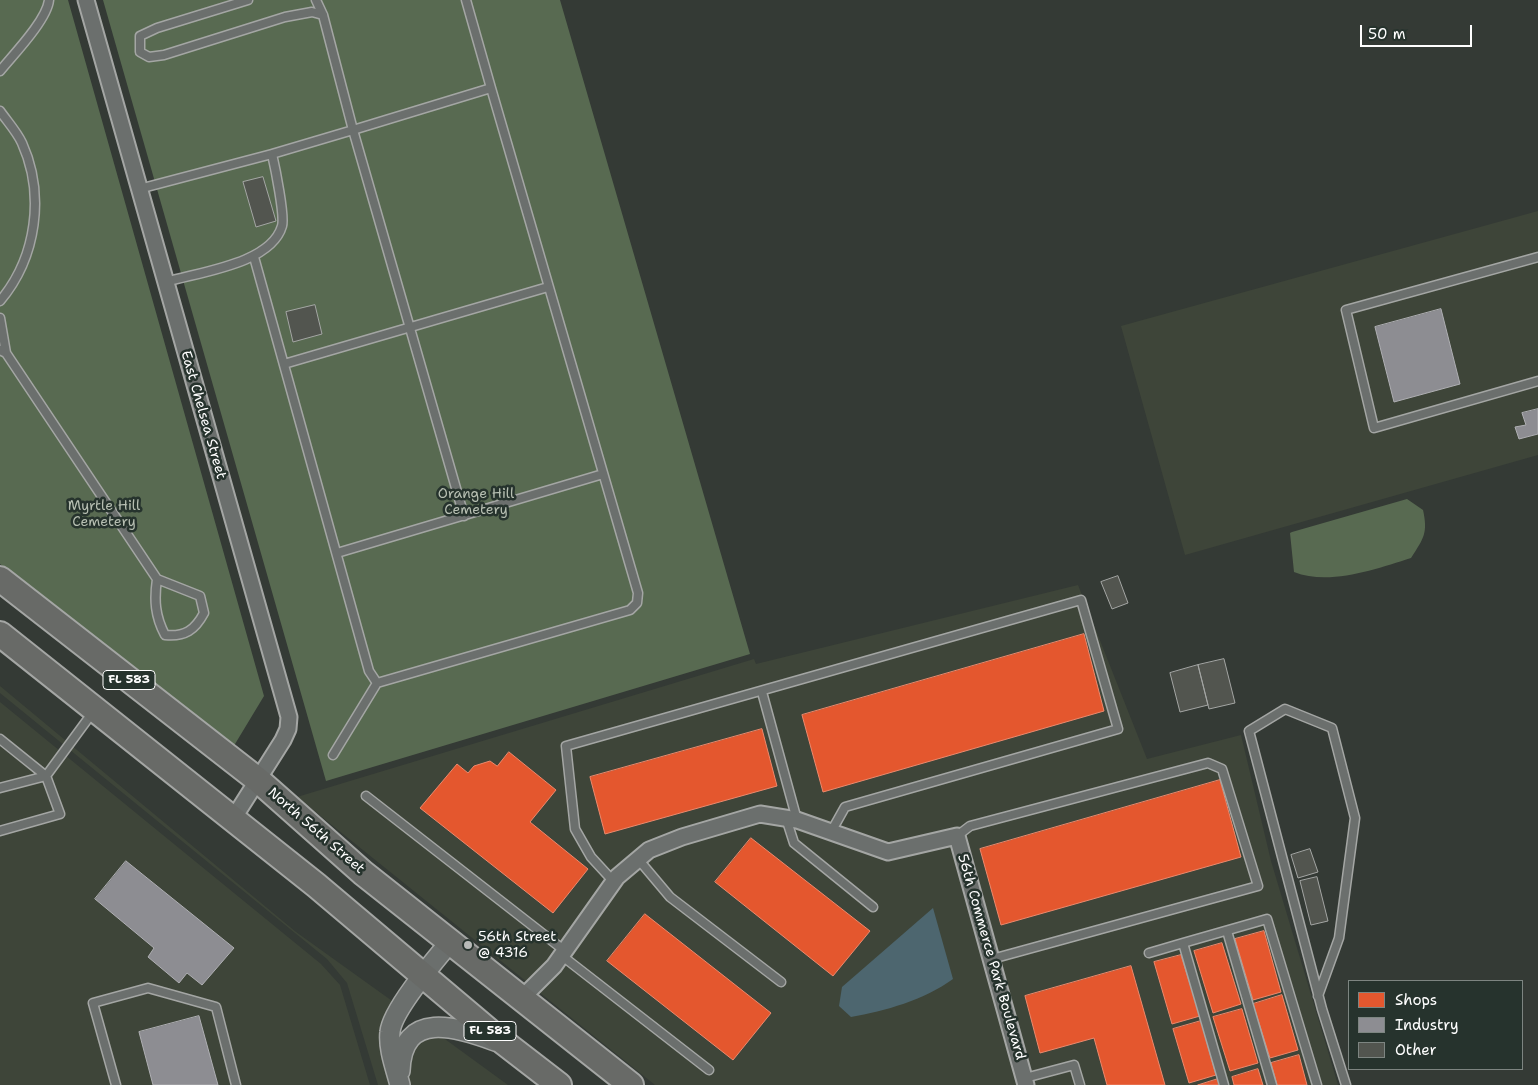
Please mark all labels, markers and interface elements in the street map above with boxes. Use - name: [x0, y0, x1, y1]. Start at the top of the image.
- scale bar: [1363, 15, 1476, 47]
- text: 50 m: [1368, 24, 1406, 44]
- street label: East Chelsea Street: [177, 349, 229, 481]
- park label: Orange Hill Cemetery: [438, 486, 514, 518]
- park label: Myrtle Hill Cemetery: [68, 498, 140, 530]
- road number: FL 583: [103, 670, 155, 690]
- street label: North 56th Street: [264, 784, 368, 878]
- street label: 56th Commerce Park Boulevard: [954, 852, 1028, 1062]
- place label: 56th Street @ 4316: [478, 929, 556, 962]
- marker: 56th Street @ 4316: [462, 939, 474, 951]
- legend: [1348, 980, 1523, 1070]
- text: Shops: [1395, 990, 1437, 1010]
- text: Industry: [1395, 1015, 1459, 1035]
- road number: FL 583: [464, 1021, 516, 1040]
- text: Other: [1395, 1040, 1437, 1060]

